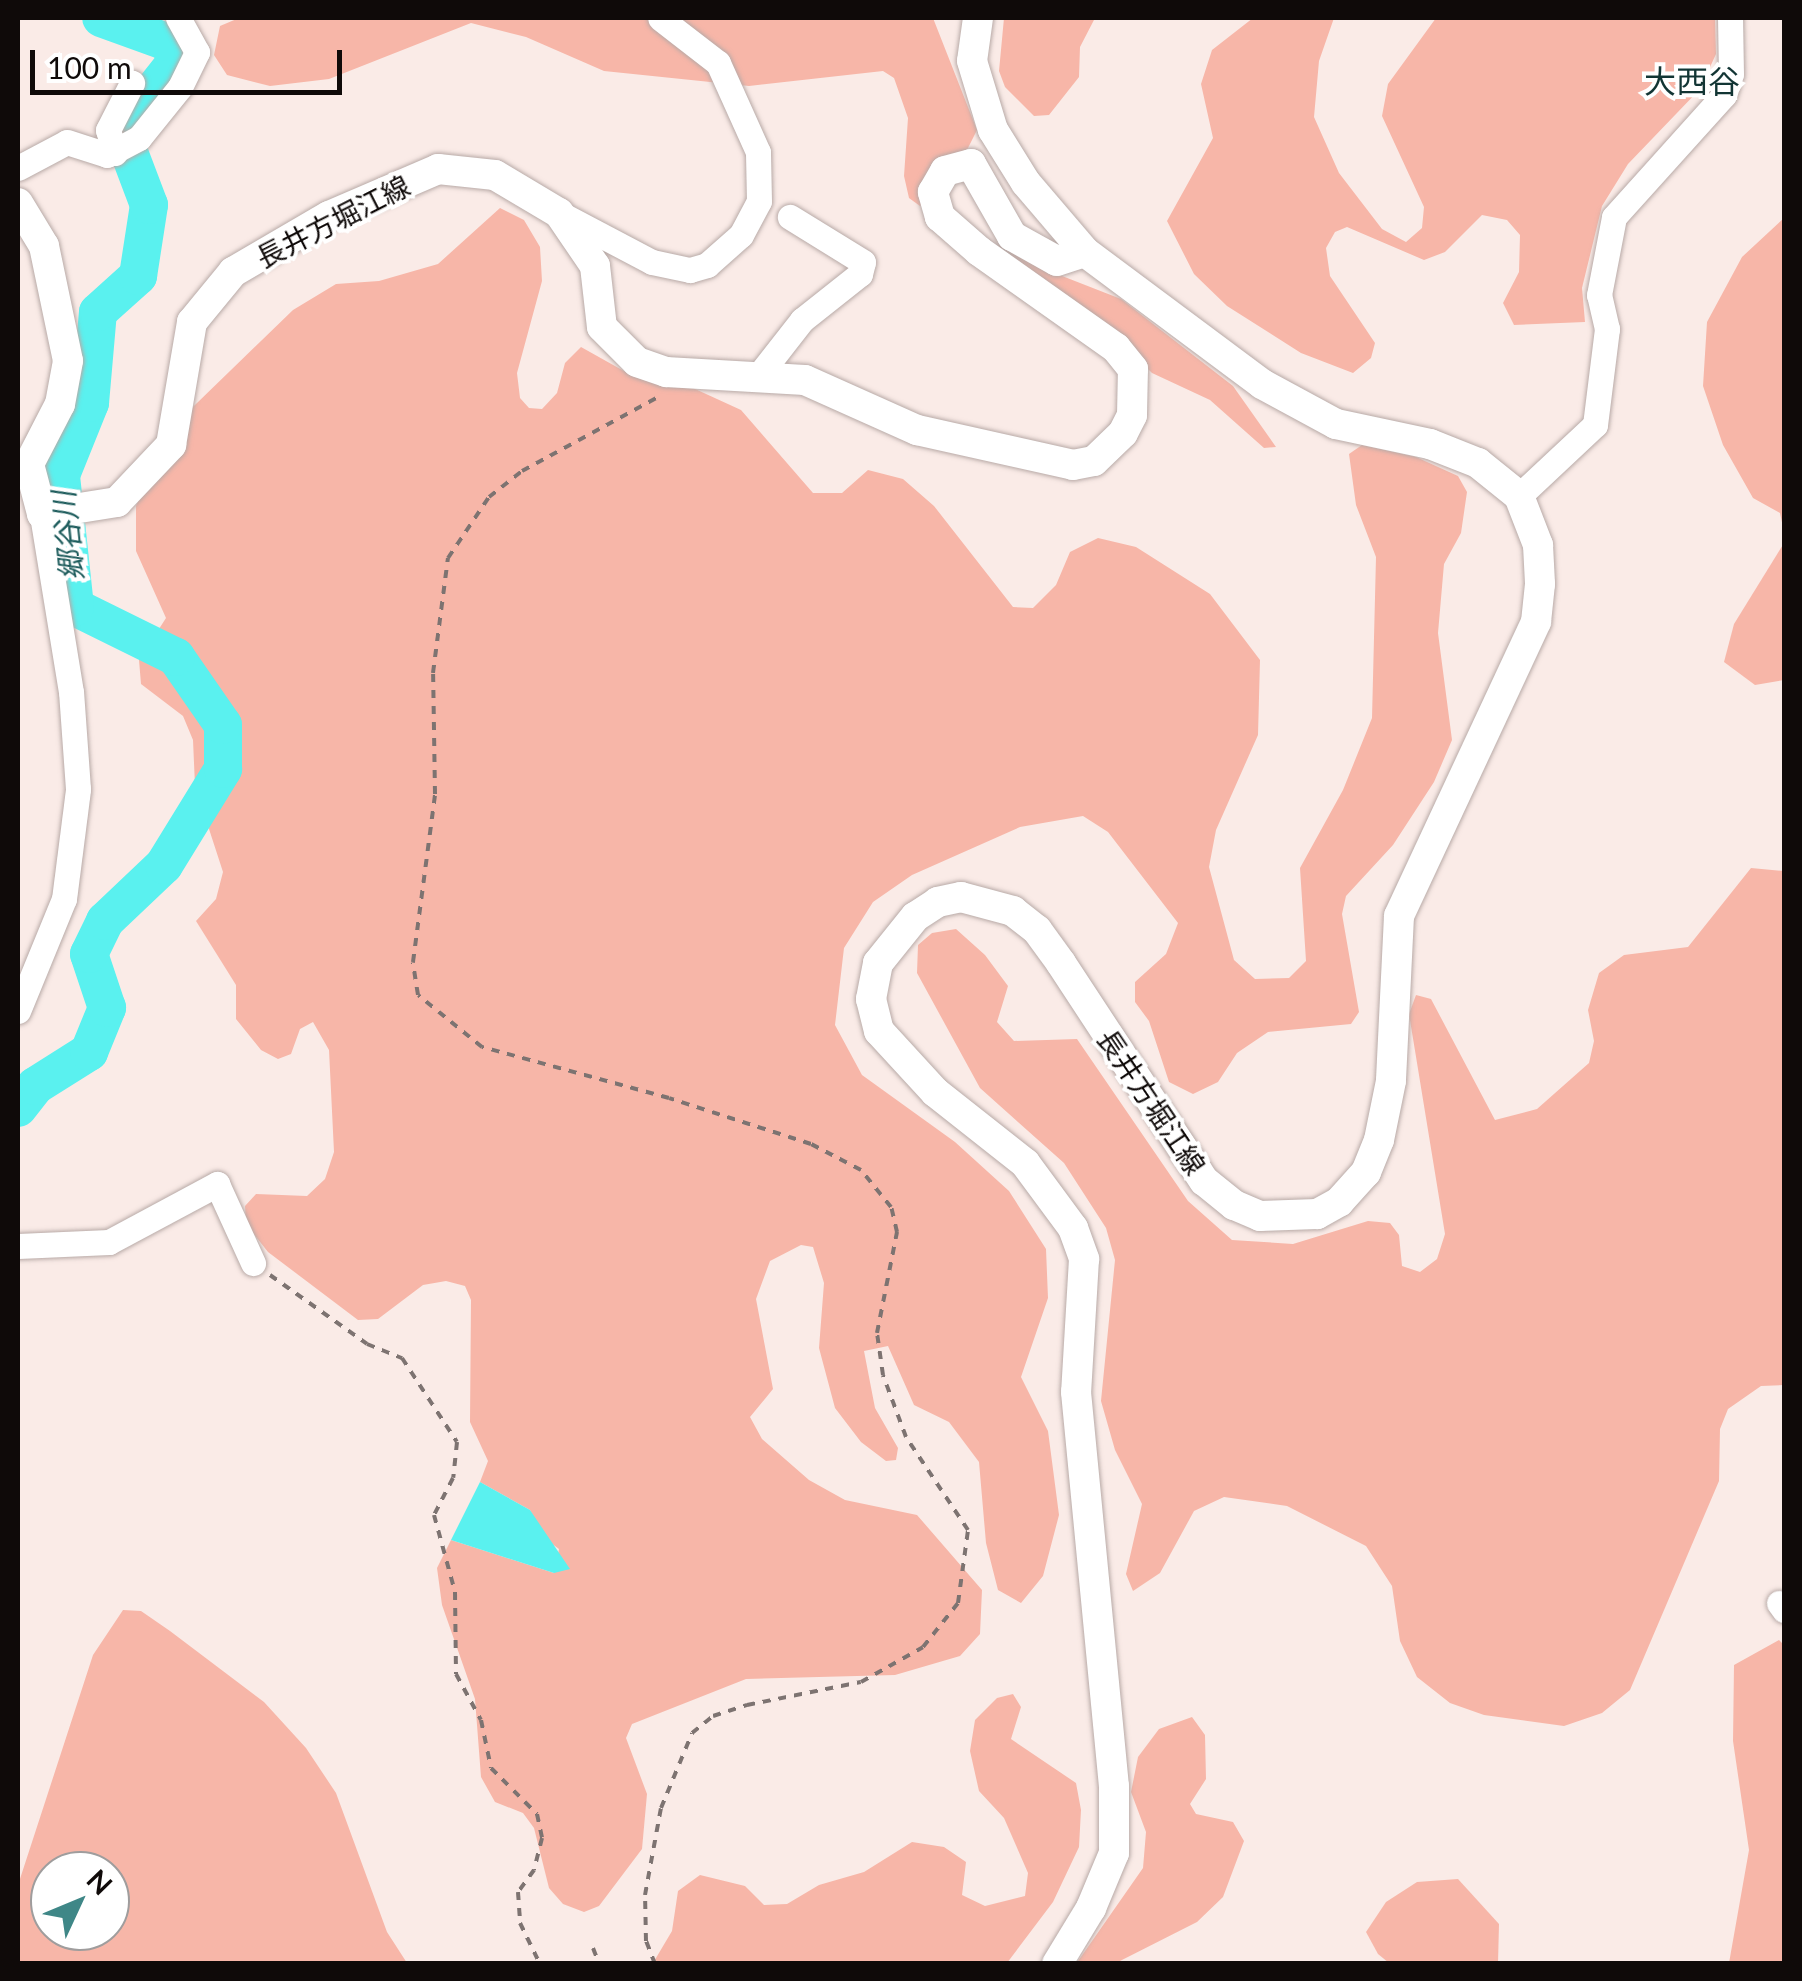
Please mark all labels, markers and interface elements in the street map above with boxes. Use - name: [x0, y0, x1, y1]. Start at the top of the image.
- scale bar: [35, 30, 348, 92]
- text: 100 m: [47, 49, 132, 85]
- district label: 大西谷: [1644, 62, 1740, 100]
- street label: 長井方堀江線: [251, 168, 415, 274]
- water label: 郷谷川: [44, 489, 90, 583]
- street label: 長井方堀江線: [1091, 1023, 1213, 1181]
- north arrow: [30, 1851, 130, 1951]
- text: N: [80, 1862, 120, 1901]

